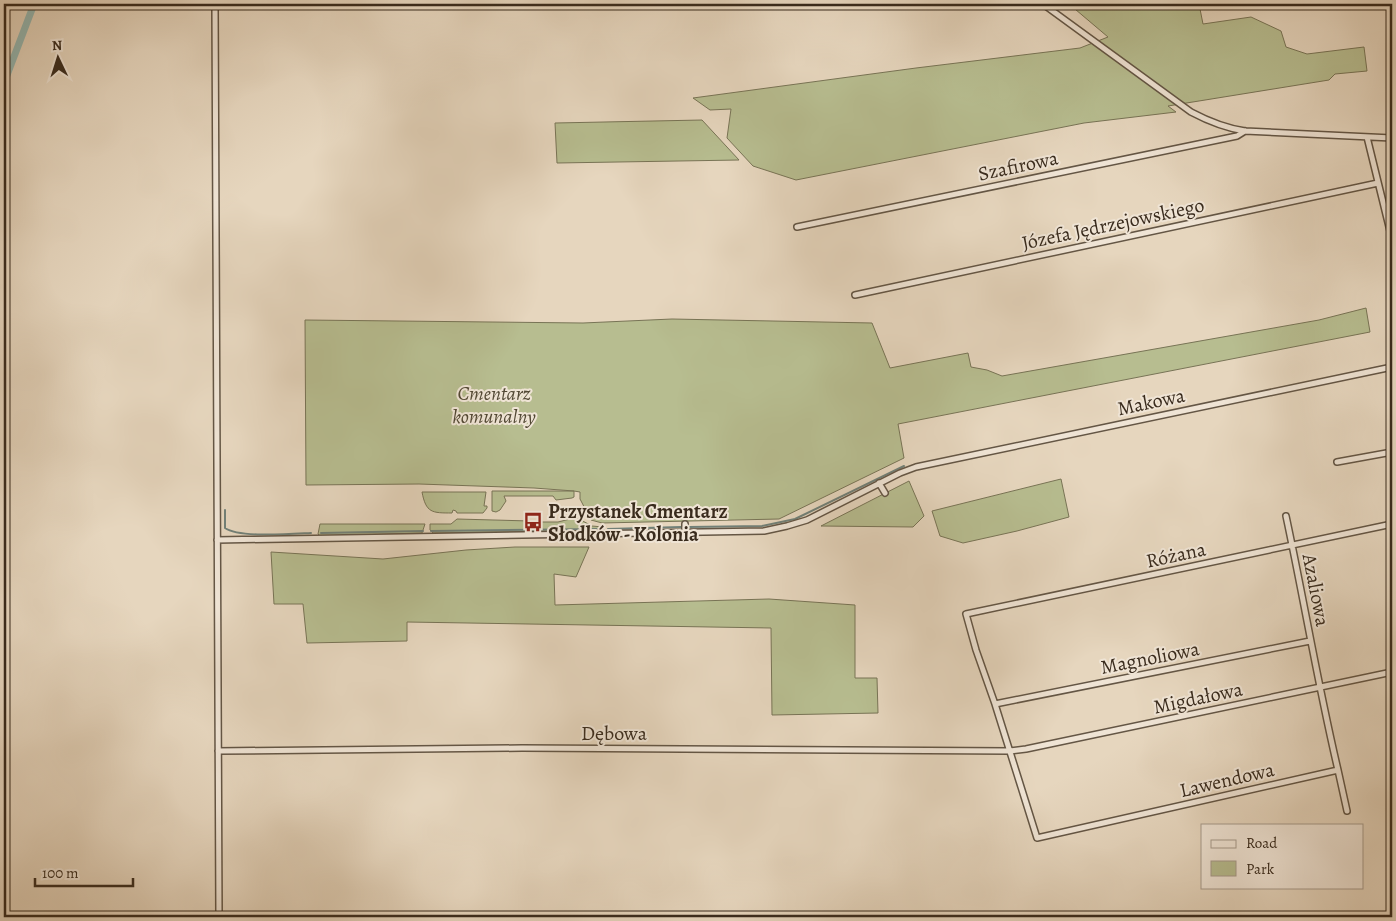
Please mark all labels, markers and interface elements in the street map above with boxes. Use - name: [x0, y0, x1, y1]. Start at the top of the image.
- north arrow: [32, 32, 82, 82]
- text: N: [51, 36, 63, 55]
- street label: Szafirowa: [976, 144, 1061, 188]
- street label: Józefa Jędrzejowskiego: [1019, 191, 1207, 257]
- park label: Cmentarz komunalny: [452, 380, 536, 430]
- street label: Makowa: [1115, 382, 1188, 422]
- place label: Przystanek Cmentarz Słodków - Kolonia: [548, 498, 728, 548]
- bus stop icon: Przystanek Cmentarz Słodków - Kolonia: [522, 511, 544, 533]
- street label: Różana: [1144, 535, 1209, 574]
- street label: Azaliowa: [1296, 550, 1336, 629]
- street label: Magnoliowa: [1098, 635, 1202, 681]
- street label: Migdałowa: [1151, 675, 1246, 721]
- street label: Dębowa: [581, 720, 648, 747]
- street label: Lawendowa: [1177, 756, 1278, 804]
- legend: [1201, 824, 1364, 888]
- text: Road: [1246, 833, 1278, 853]
- scale bar: [35, 856, 132, 888]
- text: Park: [1246, 859, 1275, 879]
- text: 100 m: [42, 863, 79, 883]

